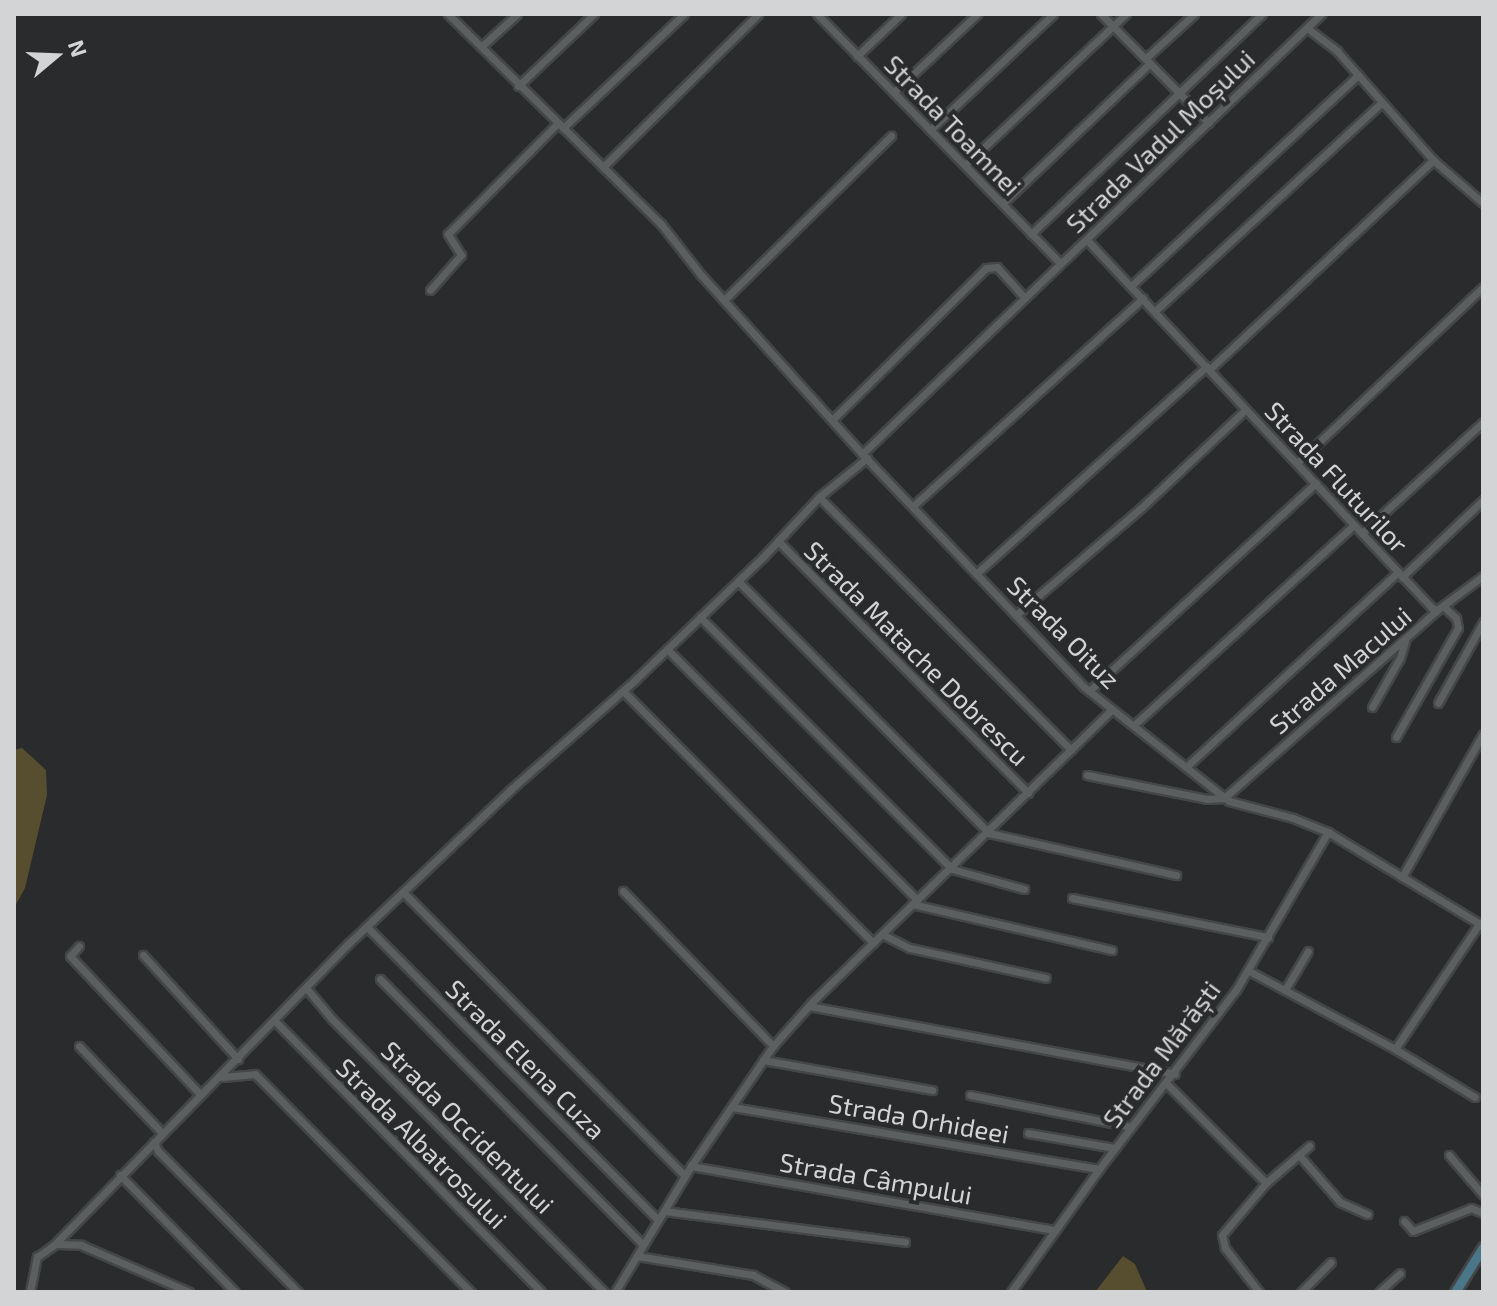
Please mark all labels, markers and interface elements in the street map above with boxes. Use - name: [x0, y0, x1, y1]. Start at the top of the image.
- north arrow: [16, 16, 96, 96]
- text: N: [64, 36, 94, 60]
- street label: Strada Vadul Moșului: [1059, 43, 1261, 239]
- street label: Strada Toamnei: [878, 48, 1028, 202]
- street label: Strada Fluturilor: [1259, 395, 1415, 559]
- street label: Strada Matache Dobrescu: [798, 534, 1036, 772]
- street label: Strada Oituz: [1001, 569, 1127, 695]
- street label: Strada Macului: [1263, 600, 1417, 740]
- street label: Strada Elena Cuza: [440, 973, 612, 1145]
- street label: Strada Mărăști: [1096, 975, 1226, 1133]
- street label: Strada Occidentului: [375, 1034, 561, 1220]
- street label: Strada Albatrosului: [330, 1051, 514, 1235]
- street label: Strada Orhideei: [826, 1087, 1012, 1149]
- street label: Strada Câmpului: [777, 1146, 975, 1210]

